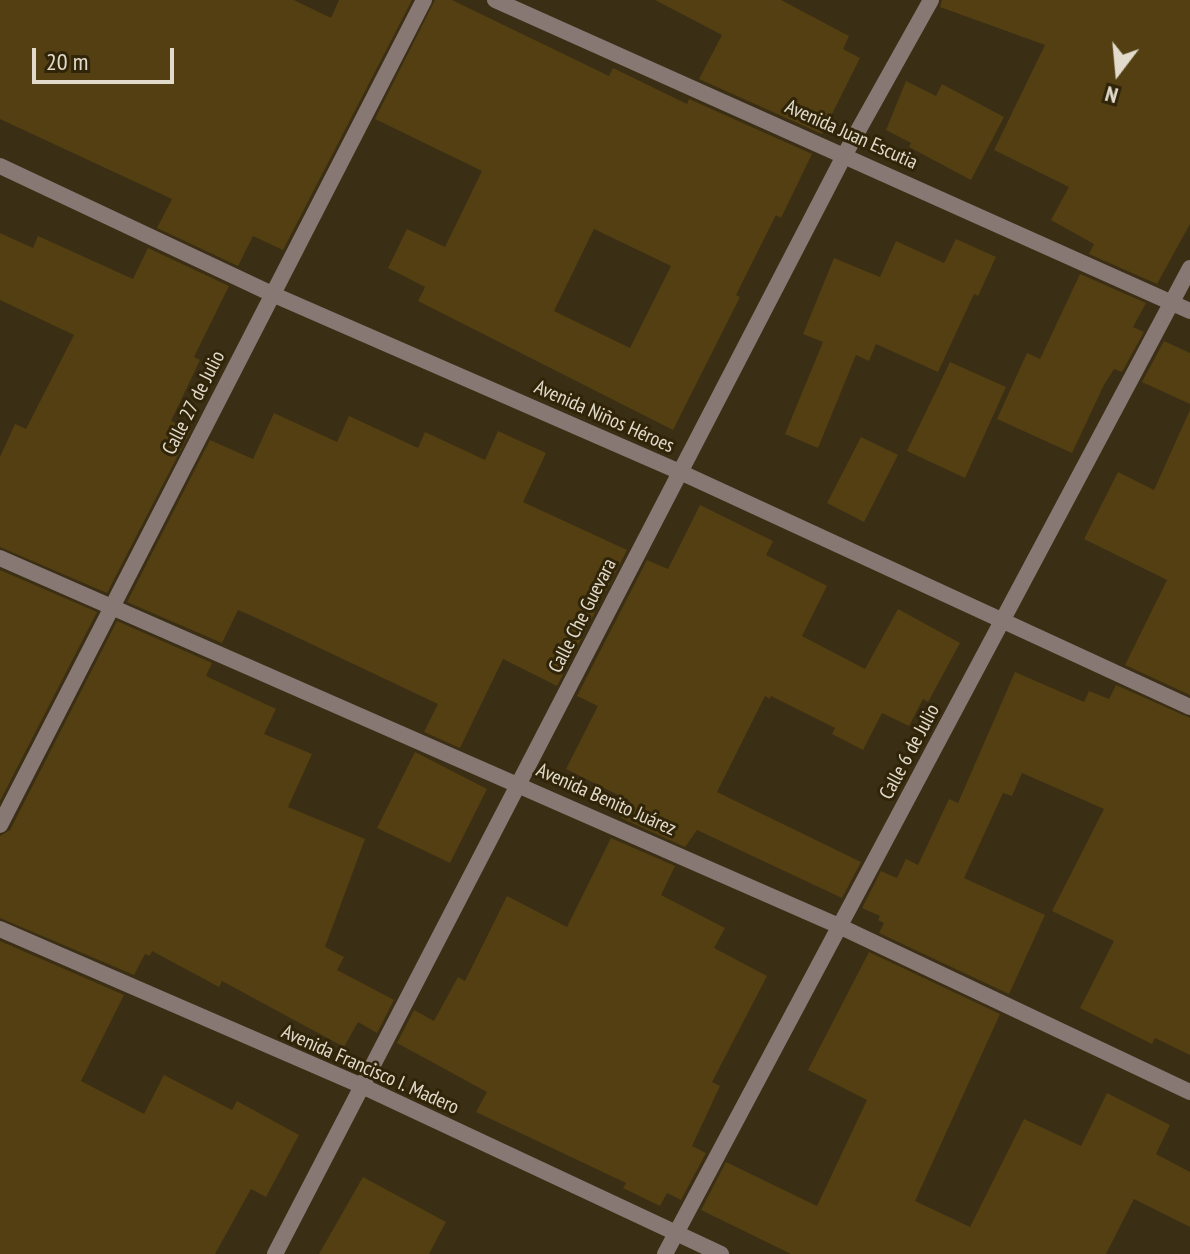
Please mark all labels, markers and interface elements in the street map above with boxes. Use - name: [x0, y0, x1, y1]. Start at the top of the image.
- scale bar: [36, 32, 178, 82]
- north arrow: [1078, 32, 1158, 112]
- text: 20 m: [46, 46, 88, 77]
- text: N: [1102, 80, 1121, 110]
- street label: Avenida Juan Escutia: [781, 95, 921, 175]
- street label: Calle 27 de Julio: [158, 347, 230, 459]
- street label: Avenida Niños Héroes: [530, 375, 678, 459]
- street label: Calle Che Guevara: [544, 555, 622, 677]
- street label: Calle 6 de Julio: [875, 700, 945, 804]
- street label: Avenida Benito Juárez: [533, 758, 679, 842]
- street label: Avenida Francisco I. Madero: [278, 1020, 462, 1120]

